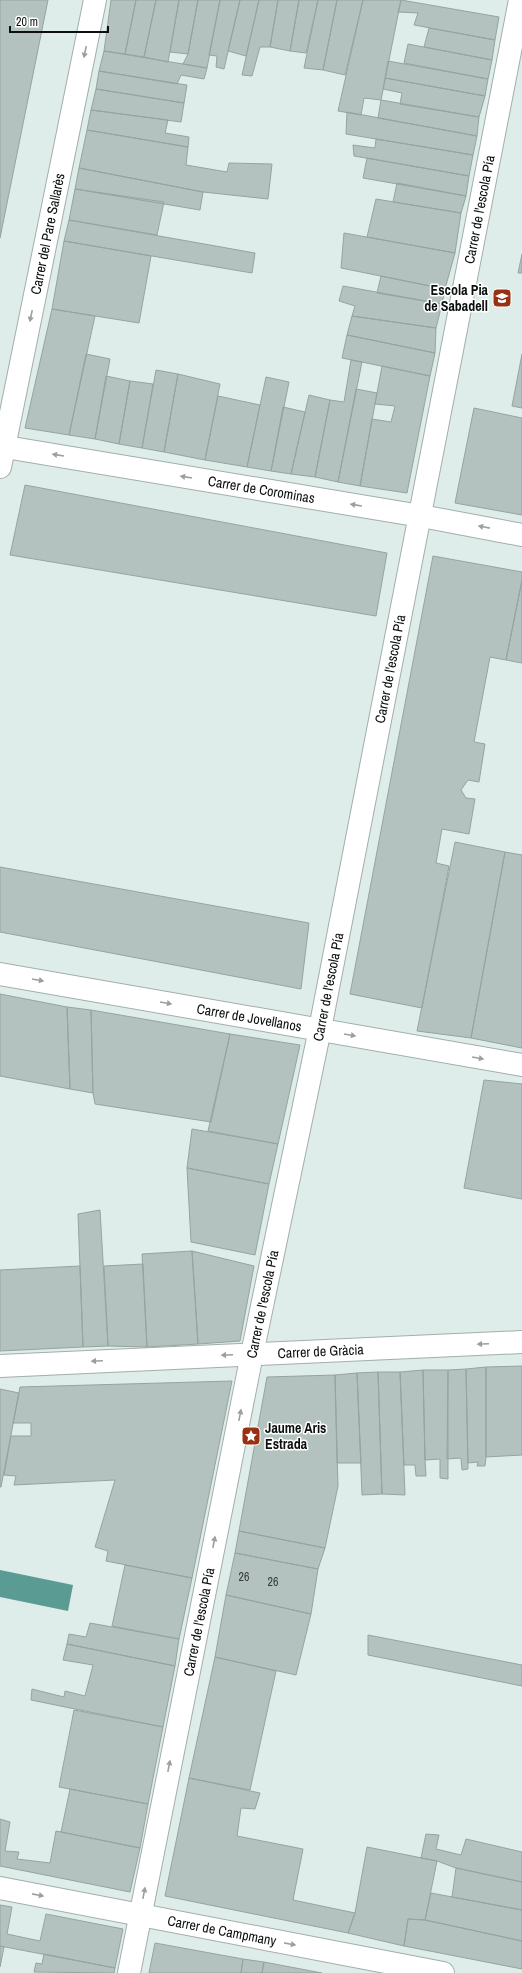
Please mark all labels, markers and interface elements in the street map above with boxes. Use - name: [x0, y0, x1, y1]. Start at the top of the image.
- scale bar: [10, 8, 108, 34]
- text: 20 m: [16, 14, 38, 30]
- one-way arrow: [81, 46, 87, 58]
- street label: Carrer de l'escola Pía: [460, 153, 499, 265]
- street label: Carrer del Pare Sallarès: [26, 171, 69, 296]
- place label: Escola Pia de Sabadell: [424, 281, 489, 315]
- school or university icon: Escola Pia de Sabadell: [491, 287, 513, 309]
- one-way arrow: [27, 310, 33, 323]
- one-way arrow: [52, 452, 64, 458]
- street label: Carrer de Corominas: [207, 472, 316, 507]
- one-way arrow: [180, 473, 192, 479]
- one-way arrow: [350, 502, 362, 508]
- one-way arrow: [478, 524, 490, 530]
- street label: Carrer de l'escola Pía: [371, 612, 409, 725]
- street label: Carrer de l'escola Pía: [309, 931, 348, 1043]
- one-way arrow: [32, 978, 45, 984]
- street label: Carrer de Jovellanos: [195, 999, 303, 1035]
- one-way arrow: [160, 1000, 173, 1006]
- one-way arrow: [344, 1032, 356, 1038]
- one-way arrow: [472, 1055, 484, 1061]
- street label: Carrer de l'escola Pía: [242, 1248, 283, 1360]
- street label: Carrer de Gràcia: [277, 1340, 365, 1362]
- one-way arrow: [477, 1340, 489, 1347]
- one-way arrow: [221, 1352, 233, 1359]
- one-way arrow: [91, 1358, 103, 1365]
- one-way arrow: [237, 1409, 243, 1421]
- place label: Jaume Aris Estrada: [265, 1419, 326, 1453]
- place icon: Jaume Aris Estrada: [240, 1425, 262, 1447]
- one-way arrow: [212, 1536, 218, 1548]
- street label: Carrer de l'escola Pía: [179, 1565, 218, 1678]
- house number: 26: [239, 1569, 249, 1585]
- house number: 26: [268, 1574, 278, 1590]
- one-way arrow: [167, 1760, 173, 1772]
- one-way arrow: [141, 1887, 147, 1900]
- one-way arrow: [32, 1893, 44, 1899]
- street label: Carrer de Campmany: [166, 1911, 278, 1950]
- one-way arrow: [283, 1941, 296, 1947]

